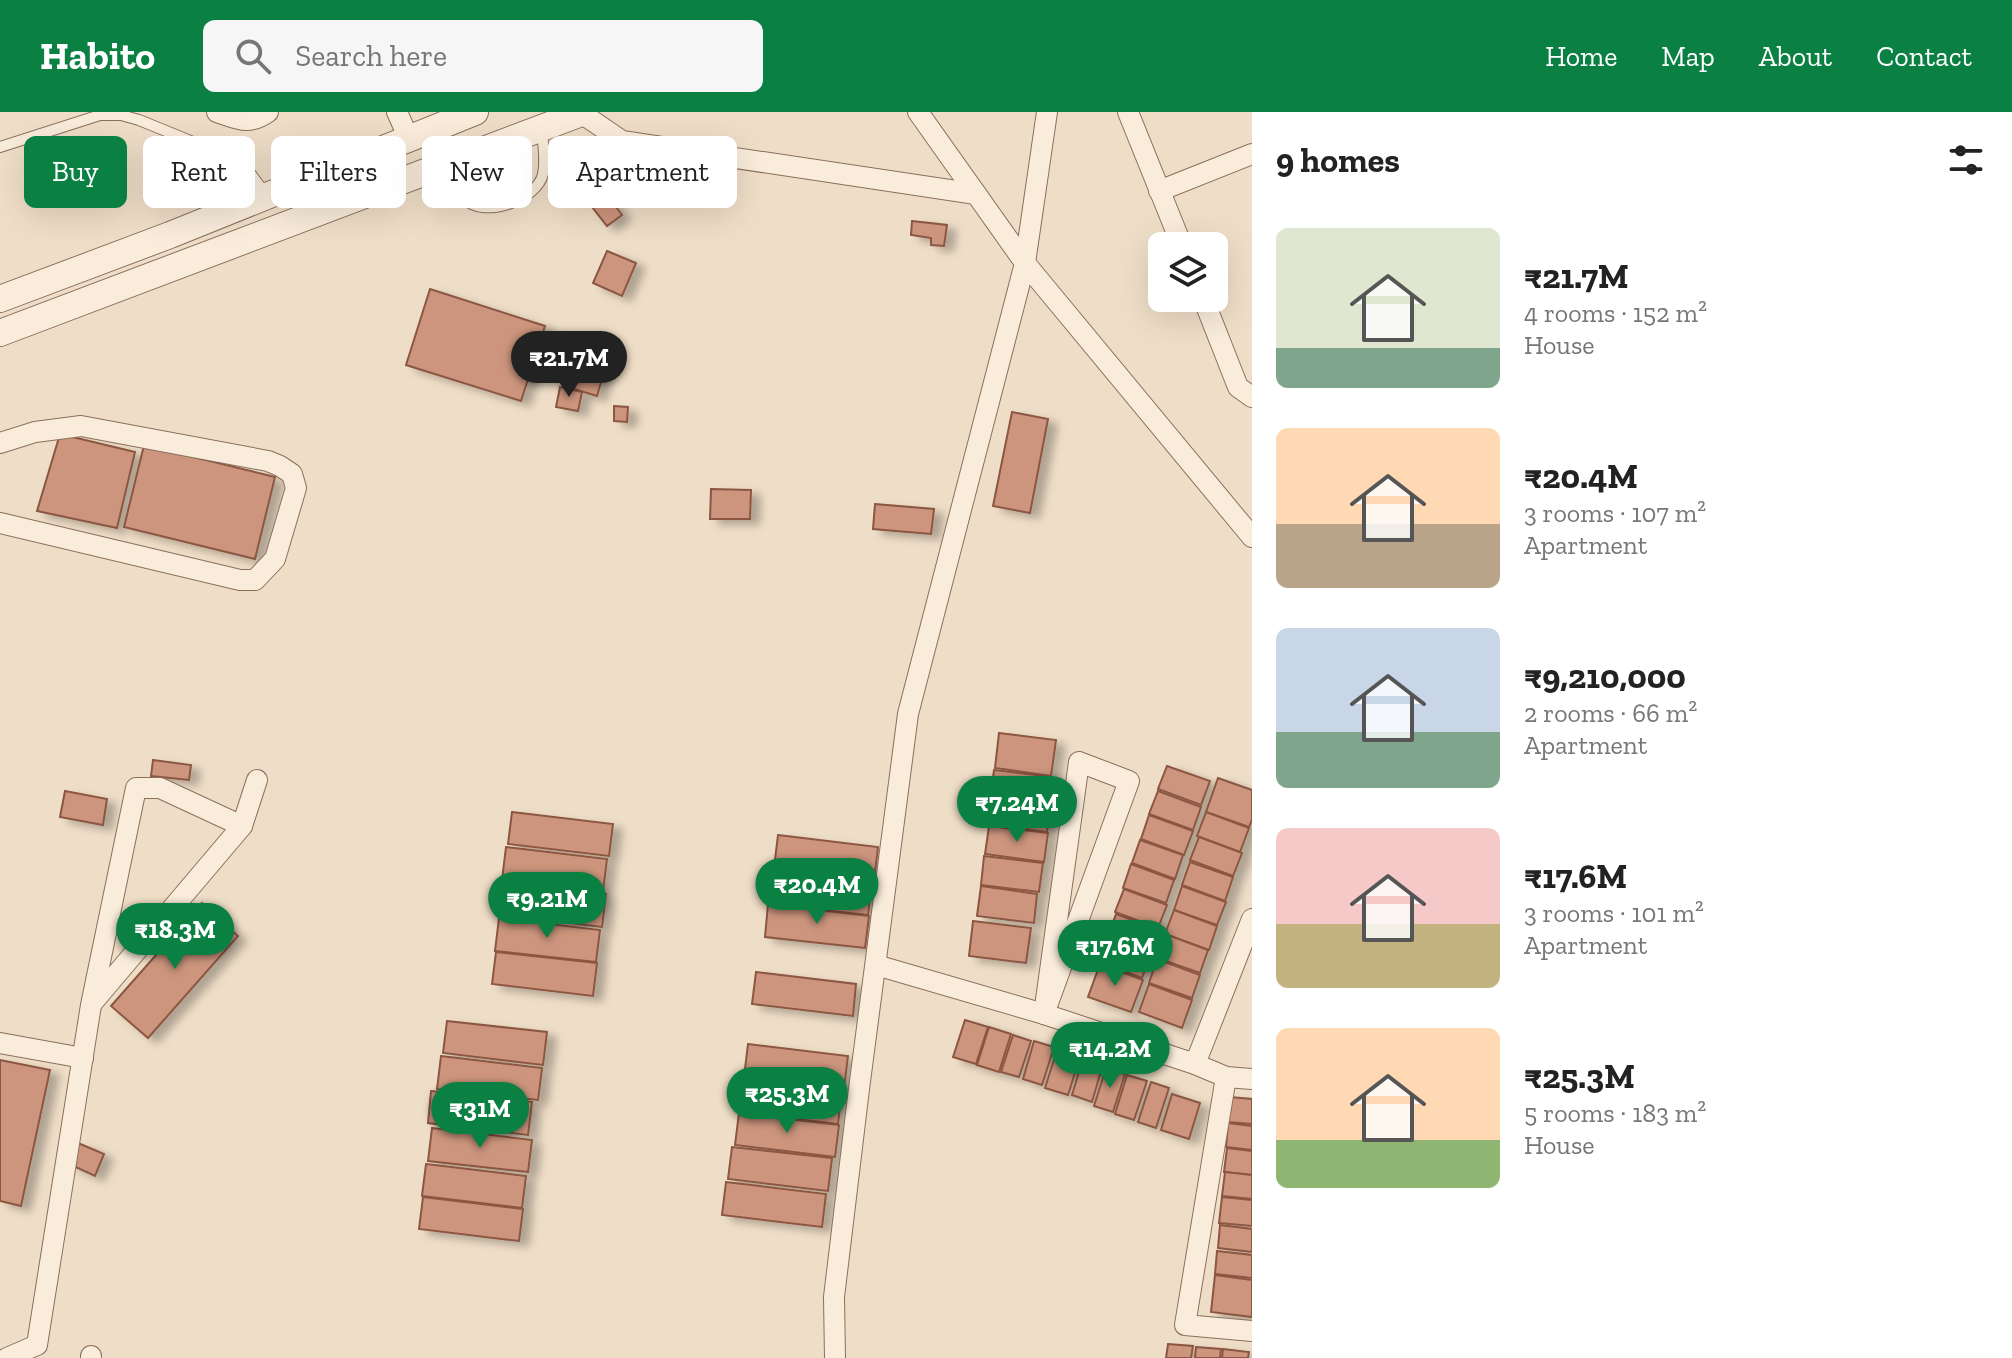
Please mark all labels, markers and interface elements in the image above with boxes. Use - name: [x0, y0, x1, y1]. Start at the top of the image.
- search box: [203, 20, 763, 92]
- text: Habito: [40, 33, 155, 79]
- icon: search: [231, 34, 275, 78]
- text: Search here: [295, 38, 447, 74]
- text: Home: [1545, 40, 1617, 73]
- text: Map: [1661, 40, 1715, 73]
- text: About: [1759, 40, 1832, 73]
- text: Contact: [1876, 40, 1972, 73]
- chip: Buy: [24, 136, 127, 208]
- chip: Rent: [143, 136, 255, 208]
- chip: Filters: [271, 136, 406, 208]
- chip: New: [422, 136, 532, 208]
- chip: Apartment: [548, 136, 737, 208]
- icon: filters: [1944, 138, 1988, 182]
- text: 9 homes: [1276, 140, 1400, 181]
- map controls: [1148, 232, 1228, 312]
- button: layers: [1148, 232, 1228, 312]
- text: ₹21.7M: [1524, 256, 1629, 297]
- icon: home: [1340, 260, 1436, 356]
- text: 4 rooms · 152 m²: [1524, 297, 1707, 329]
- text: House: [1524, 329, 1595, 361]
- pin: ₹21.7M: [504, 331, 634, 399]
- text: ₹21.7M: [529, 341, 609, 373]
- text: ₹20.4M: [1524, 456, 1638, 497]
- icon: home: [1340, 460, 1436, 556]
- text: 3 rooms · 107 m²: [1524, 497, 1706, 529]
- text: Apartment: [1524, 529, 1647, 561]
- text: ₹9,210,000: [1524, 656, 1686, 697]
- icon: home: [1340, 660, 1436, 756]
- text: 2 rooms · 66 m²: [1524, 697, 1697, 729]
- text: Apartment: [1524, 729, 1647, 761]
- pin: ₹7.24M: [952, 776, 1082, 844]
- text: ₹7.24M: [975, 786, 1059, 818]
- text: ₹17.6M: [1524, 856, 1627, 897]
- pin: ₹20.4M: [752, 858, 882, 926]
- icon: home: [1340, 860, 1436, 956]
- text: ₹20.4M: [773, 868, 861, 900]
- pin: ₹9.21M: [482, 872, 612, 940]
- text: ₹9.21M: [506, 882, 588, 914]
- text: 3 rooms · 101 m²: [1524, 897, 1704, 929]
- pin: ₹18.3M: [110, 903, 240, 971]
- text: ₹18.3M: [134, 913, 216, 945]
- pin: ₹17.6M: [1050, 920, 1180, 988]
- text: Apartment: [1524, 929, 1647, 961]
- text: ₹17.6M: [1076, 930, 1154, 962]
- pin: ₹14.2M: [1045, 1022, 1175, 1090]
- text: ₹14.2M: [1069, 1032, 1151, 1064]
- text: ₹25.3M: [1524, 1056, 1635, 1097]
- icon: home: [1340, 1060, 1436, 1156]
- pin: ₹25.3M: [722, 1067, 852, 1135]
- text: ₹25.3M: [745, 1077, 829, 1109]
- pin: ₹31M: [433, 1082, 527, 1150]
- text: ₹31M: [449, 1092, 511, 1124]
- text: 5 rooms · 183 m²: [1524, 1097, 1706, 1129]
- text: House: [1524, 1129, 1595, 1161]

